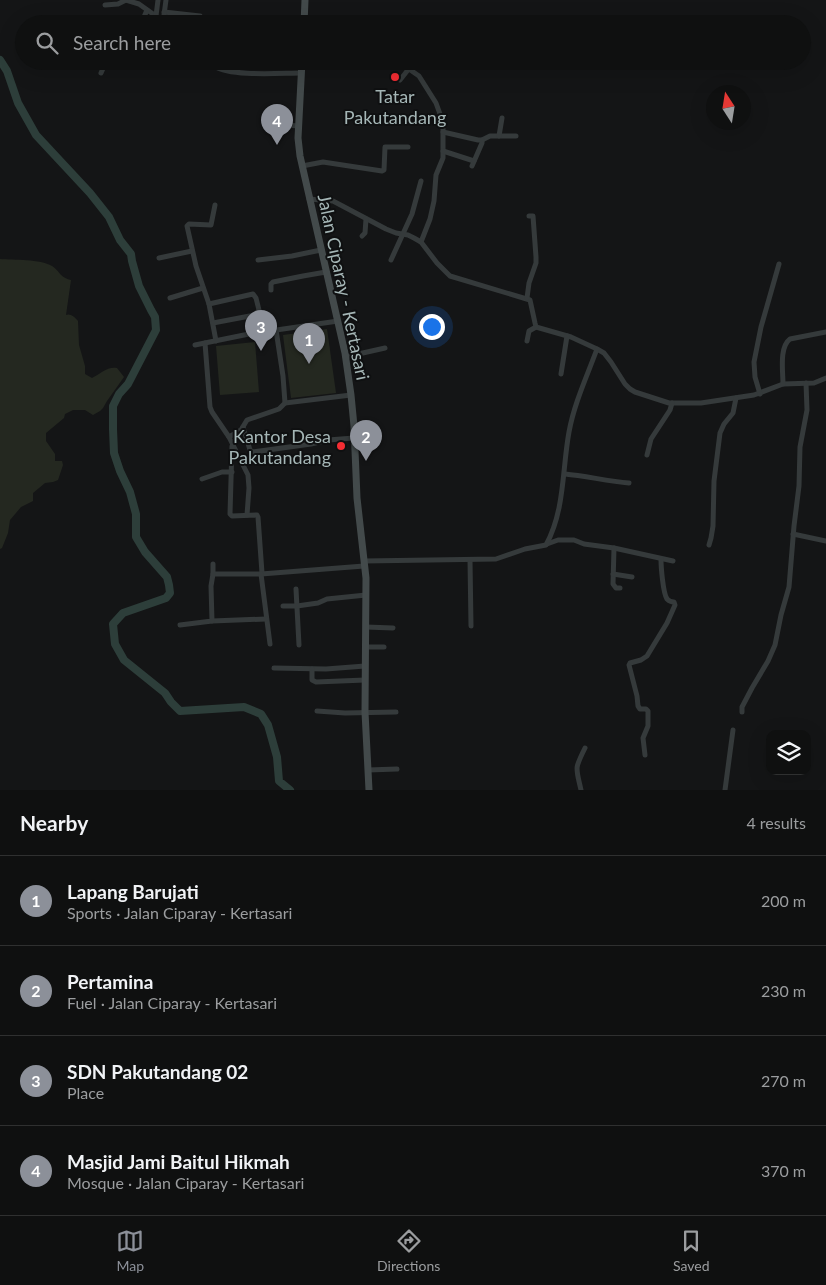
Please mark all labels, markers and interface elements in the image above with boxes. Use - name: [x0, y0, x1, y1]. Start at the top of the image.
- search box: [15, 15, 811, 70]
- icon: search: [33, 29, 61, 57]
- text: Search here: [73, 31, 171, 54]
- marker: Tatar Pakutandang: [389, 71, 401, 83]
- place label: Tatar Pakutandang: [344, 85, 446, 128]
- north arrow: [706, 85, 751, 130]
- pin: 4: [261, 104, 293, 145]
- street label: Jalan Ciparay - Kertasari: [314, 192, 374, 382]
- pin: 3: [245, 310, 277, 351]
- your location: [419, 314, 445, 340]
- pin: 1: [293, 323, 325, 364]
- pin: 2: [350, 420, 382, 461]
- place label: Kantor Desa Pakutandang: [228, 425, 331, 468]
- marker: Kantor Desa Pakutandang: [335, 440, 347, 452]
- map controls: [766, 730, 811, 775]
- button: layers: [766, 730, 811, 775]
- text: Nearby: [20, 810, 88, 835]
- text: 4 results: [746, 813, 806, 832]
- text: Lapang Barujati: [67, 880, 199, 903]
- text: 1: [31, 891, 41, 910]
- text: 200 m: [761, 891, 806, 910]
- text: Sports · Jalan Ciparay - Kertasari: [67, 903, 292, 922]
- text: Pertamina: [67, 970, 153, 993]
- text: 2: [31, 981, 41, 1000]
- text: 230 m: [761, 981, 806, 1000]
- text: Fuel · Jalan Ciparay - Kertasari: [67, 993, 277, 1012]
- text: SDN Pakutandang 02: [67, 1060, 248, 1083]
- text: 3: [31, 1071, 41, 1090]
- text: 270 m: [761, 1071, 806, 1090]
- text: Place: [67, 1083, 104, 1102]
- text: Masjid Jami Baitul Hikmah: [67, 1150, 290, 1173]
- text: 4: [31, 1161, 41, 1180]
- text: 370 m: [761, 1161, 806, 1180]
- text: Mosque · Jalan Ciparay - Kertasari: [67, 1173, 304, 1192]
- tab: Map: [116, 1227, 144, 1274]
- tab: Directions: [377, 1227, 440, 1274]
- tab: Saved: [673, 1227, 710, 1274]

